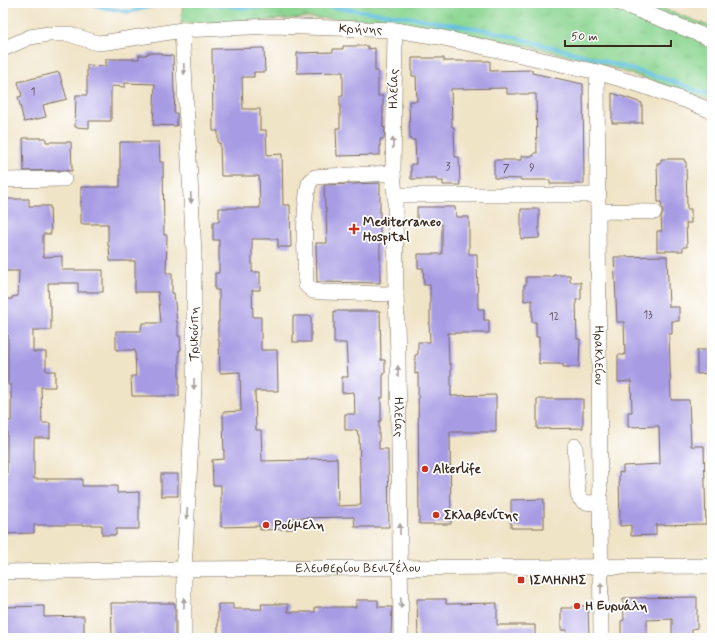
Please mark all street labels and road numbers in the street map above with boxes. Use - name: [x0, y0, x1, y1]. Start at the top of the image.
- street label: Κρήνης: [339, 20, 383, 38]
- street label: Ηλείας: [385, 68, 403, 109]
- street label: Τρικούπη: [186, 307, 203, 361]
- street label: Ηρακλείου: [590, 325, 608, 385]
- street label: Ηλείας: [390, 397, 407, 437]
- street label: Ελευθερίου Βενιζέλου: [296, 559, 421, 577]

